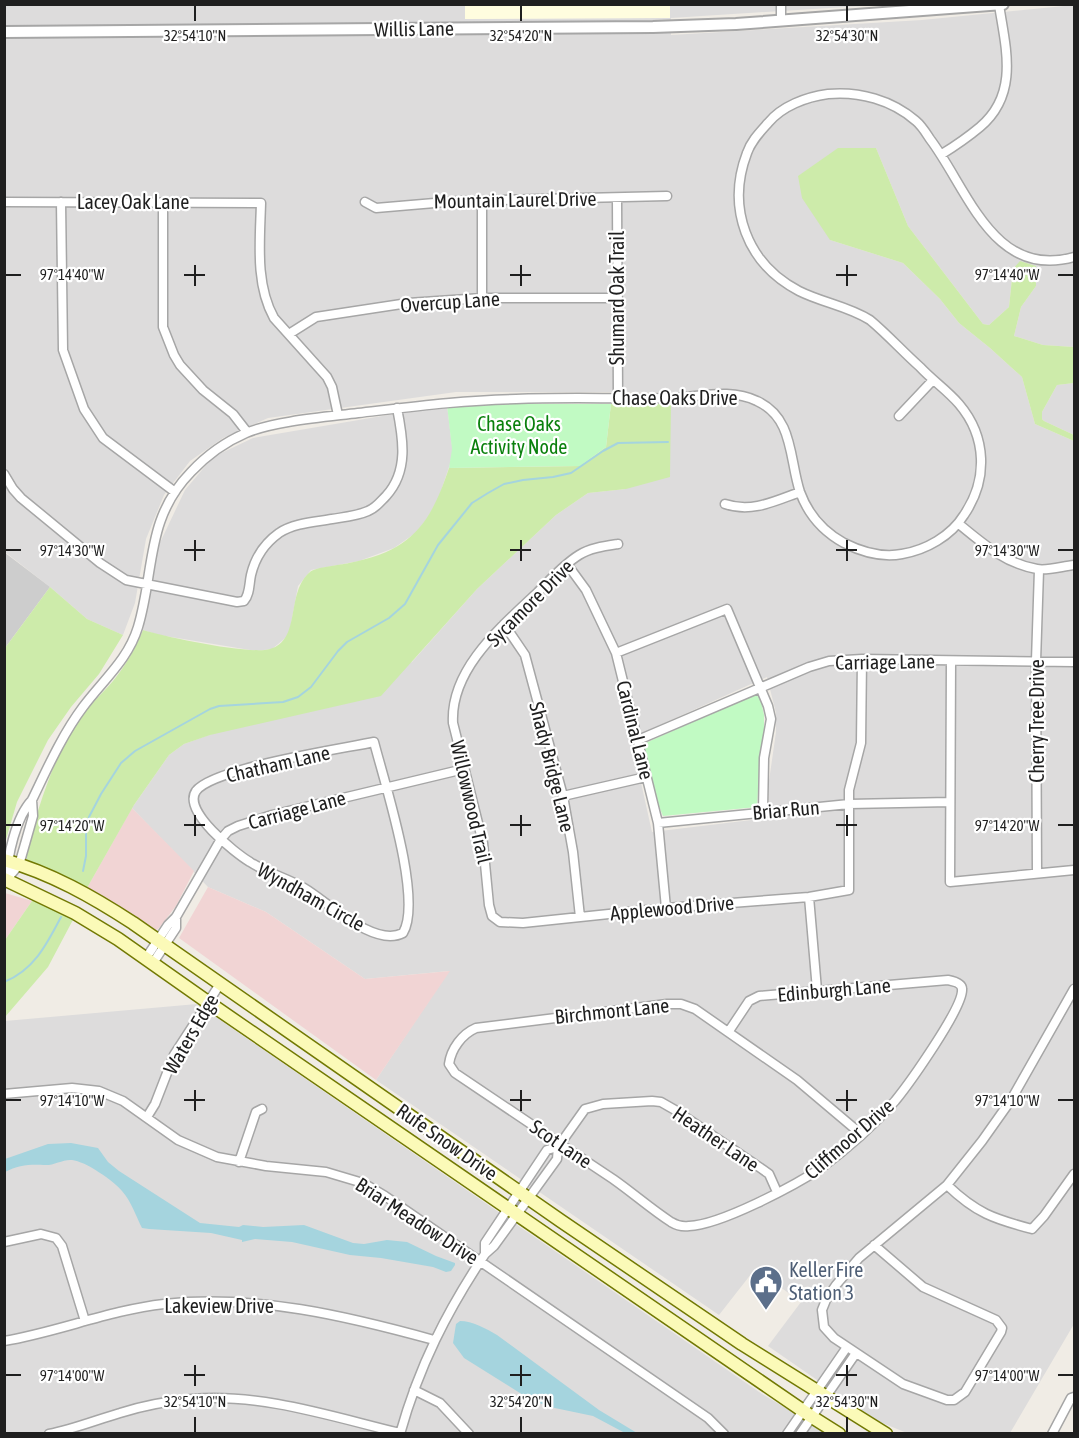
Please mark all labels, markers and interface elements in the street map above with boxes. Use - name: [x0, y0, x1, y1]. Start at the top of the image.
- street label: Willis Lane: [374, 16, 454, 41]
- text: 32°54'10"N: [164, 27, 226, 44]
- text: 32°54'20"N: [490, 27, 552, 44]
- text: 32°54'30"N: [816, 27, 878, 44]
- street label: Mountain Laurel Drive: [433, 187, 597, 212]
- street label: Lacey Oak Lane: [77, 190, 189, 213]
- street label: Shumard Oak Trail: [605, 230, 628, 365]
- text: 97°14'40"W: [40, 266, 104, 283]
- text: 97°14'40"W: [975, 266, 1039, 283]
- street label: Overcup Lane: [399, 287, 501, 316]
- street label: Chase Oaks Drive: [612, 386, 738, 409]
- park label: Chase Oaks Activity Node: [471, 412, 567, 458]
- text: 97°14'30"W: [40, 542, 104, 559]
- text: 97°14'30"W: [975, 542, 1039, 559]
- street label: Sycamore Drive: [481, 554, 578, 651]
- street label: Carriage Lane: [835, 649, 935, 674]
- street label: Cherry Tree Drive: [1025, 659, 1048, 783]
- street label: Cardinal Lane: [612, 678, 659, 782]
- street label: Shady Bridge Lane: [525, 699, 580, 834]
- street label: Willowwood Trail: [446, 738, 497, 866]
- street label: Chatham Lane: [224, 740, 332, 787]
- street label: Carriage Lane: [246, 785, 348, 834]
- street label: Briar Run: [751, 795, 820, 824]
- text: 97°14'20"W: [40, 817, 104, 834]
- text: 97°14'20"W: [975, 817, 1039, 834]
- street label: Wyndham Circle: [254, 858, 369, 936]
- street label: Applewood Drive: [609, 891, 735, 924]
- street label: Edinburgh Lane: [776, 973, 892, 1006]
- street label: Waters Edge: [158, 990, 223, 1078]
- street label: Birchmont Lane: [554, 993, 670, 1028]
- text: 97°14'10"W: [40, 1092, 104, 1109]
- text: 97°14'10"W: [975, 1092, 1039, 1109]
- street label: Cliffmoor Drive: [799, 1094, 898, 1184]
- street label: Rufe Snow Drive: [392, 1098, 502, 1185]
- street label: Heather Lane: [669, 1101, 764, 1176]
- street label: Scot Lane: [526, 1115, 597, 1173]
- street label: Briar Meadow Drive: [352, 1172, 483, 1269]
- place label: Keller Fire Station 3: [789, 1258, 863, 1304]
- public building icon: Keller Fire Station 3: [748, 1264, 784, 1311]
- street label: Lakeview Drive: [164, 1294, 274, 1317]
- text: 97°14'00"W: [40, 1367, 104, 1384]
- text: 97°14'00"W: [975, 1367, 1039, 1384]
- text: 32°54'10"N: [164, 1393, 226, 1410]
- text: 32°54'20"N: [490, 1393, 552, 1410]
- text: 32°54'30"N: [816, 1393, 878, 1410]

